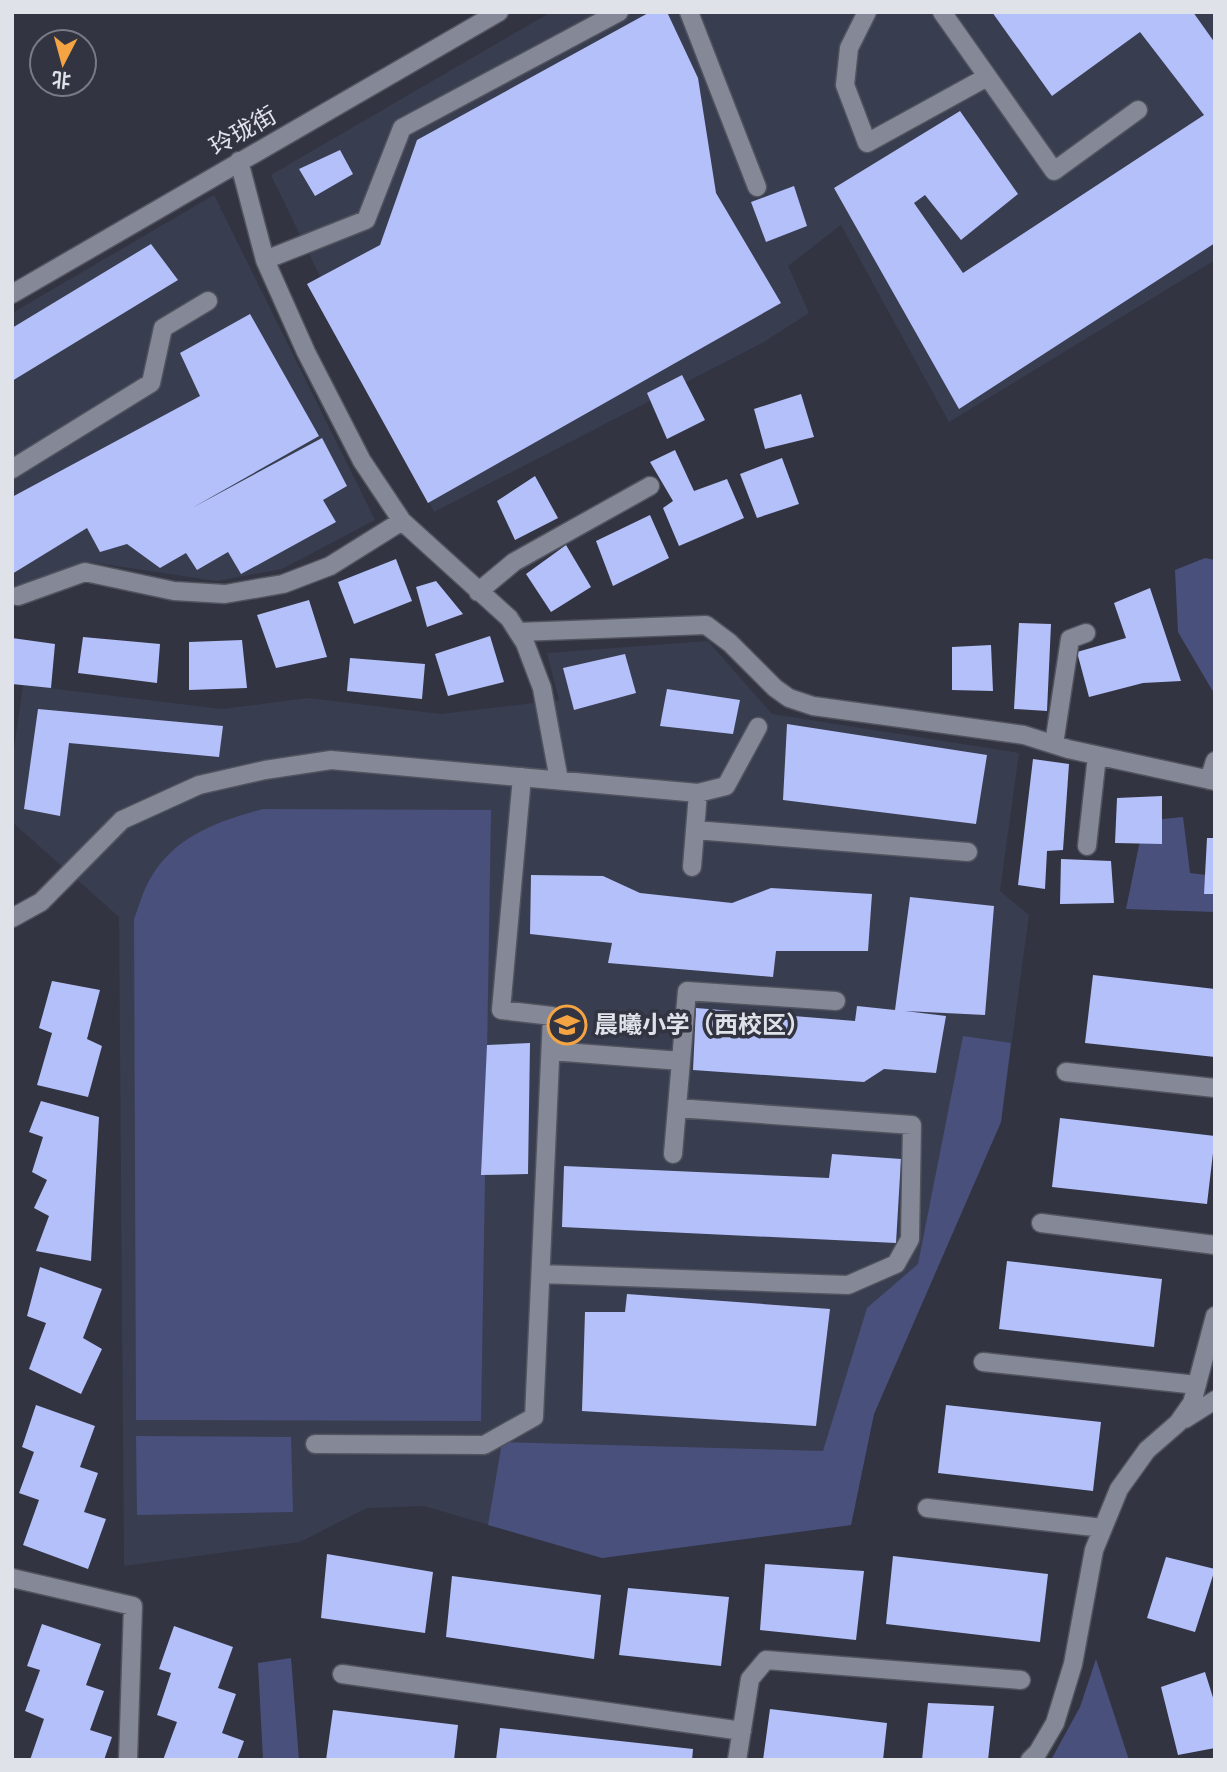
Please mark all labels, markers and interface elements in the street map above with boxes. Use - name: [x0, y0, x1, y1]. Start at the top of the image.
- north arrow: [28, 28, 98, 98]
- text: 北: [51, 68, 72, 93]
- street label: 玲珑街: [204, 99, 281, 160]
- school or university icon: 晨曦小学（西校区）: [546, 1004, 588, 1046]
- place label: 晨曦小学（西校区）: [594, 1009, 810, 1038]

